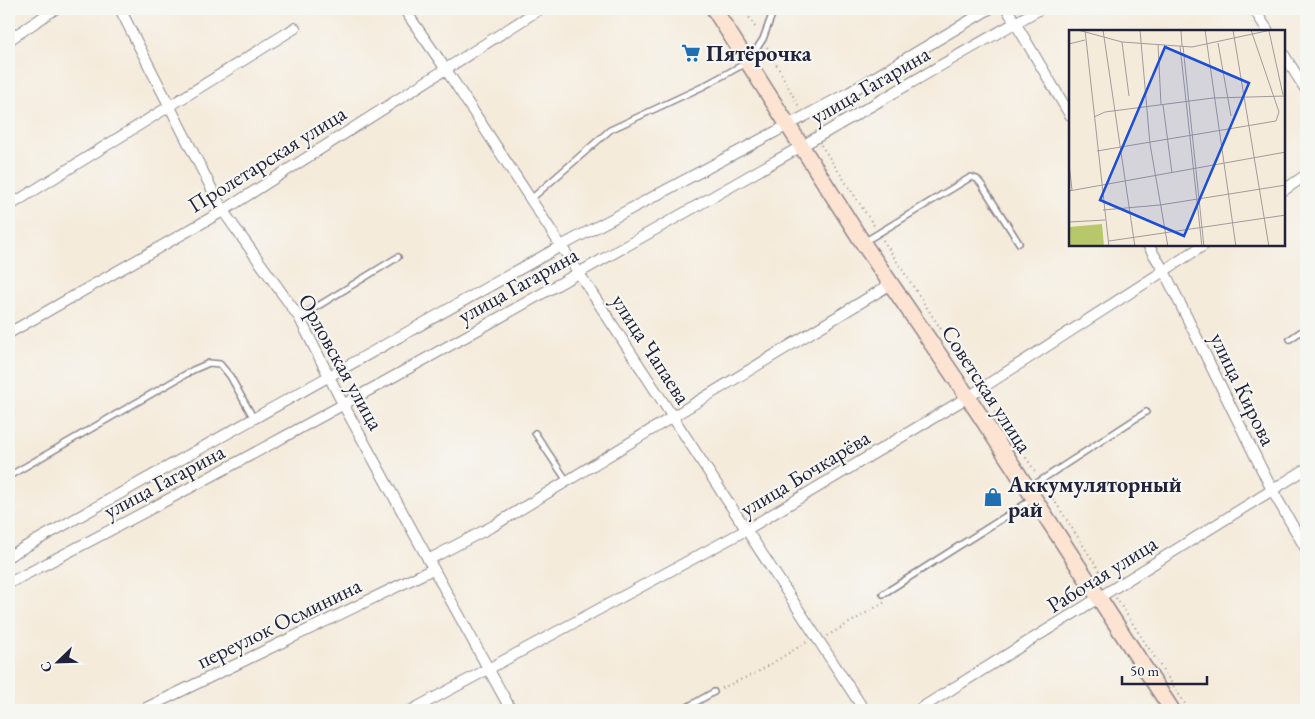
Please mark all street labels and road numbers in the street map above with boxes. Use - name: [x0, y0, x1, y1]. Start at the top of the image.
- street label: улица Гагарина: [805, 39, 935, 131]
- street label: Пролетарская улица: [182, 98, 352, 219]
- street label: улица Гагарина: [453, 240, 584, 330]
- street label: улица Чапаева: [605, 288, 698, 410]
- street label: Орловская улица: [292, 289, 391, 436]
- street label: Советская улица: [935, 320, 1039, 459]
- street label: улица Кирова: [1203, 328, 1283, 451]
- street label: улица Бочкарёва: [735, 423, 875, 523]
- street label: улица Гагарина: [98, 437, 230, 525]
- street label: Рабочая улица: [1041, 528, 1163, 619]
- street label: переулок Осминина: [192, 571, 366, 675]

